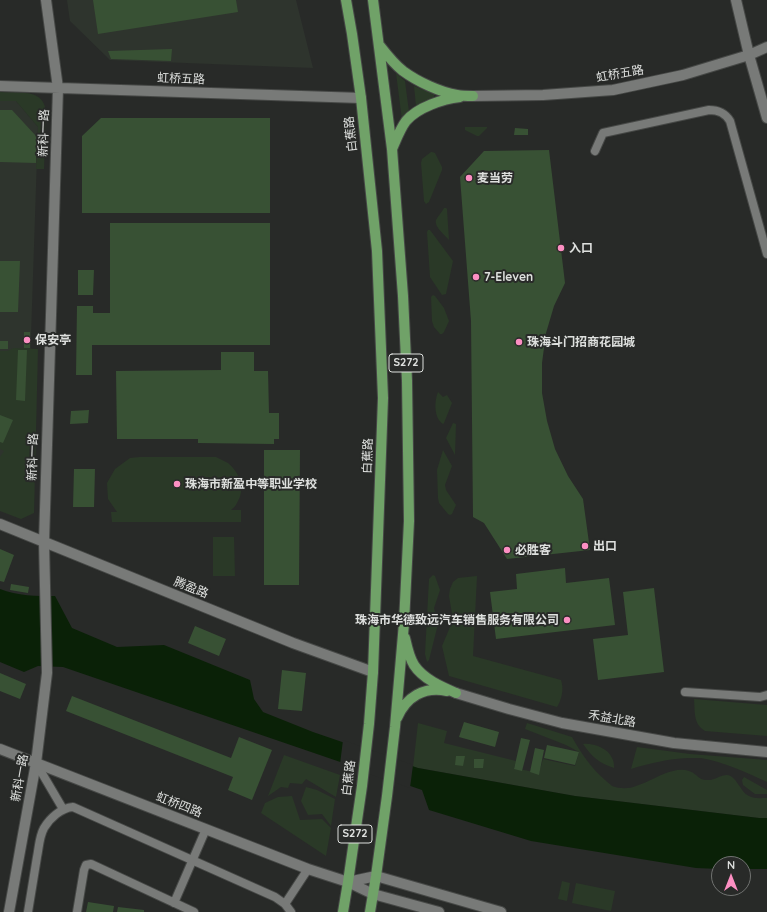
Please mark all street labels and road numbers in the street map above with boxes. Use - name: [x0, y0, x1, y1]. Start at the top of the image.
- street label: 虹桥五路: [595, 63, 645, 85]
- street label: 虹桥五路: [157, 71, 205, 87]
- street label: 新科一路: [36, 109, 52, 157]
- street label: 白蕉路: [342, 115, 360, 153]
- road number: S272: [389, 354, 423, 372]
- street label: 新科一路: [25, 433, 41, 481]
- street label: 白蕉路: [360, 438, 376, 474]
- street label: 腾盈路: [172, 575, 210, 601]
- street label: 禾益北路: [587, 708, 637, 730]
- street label: 新科一路: [9, 753, 31, 803]
- street label: 白蕉路: [340, 759, 358, 797]
- street label: 虹桥四路: [154, 790, 204, 820]
- road number: S272: [338, 825, 372, 843]

